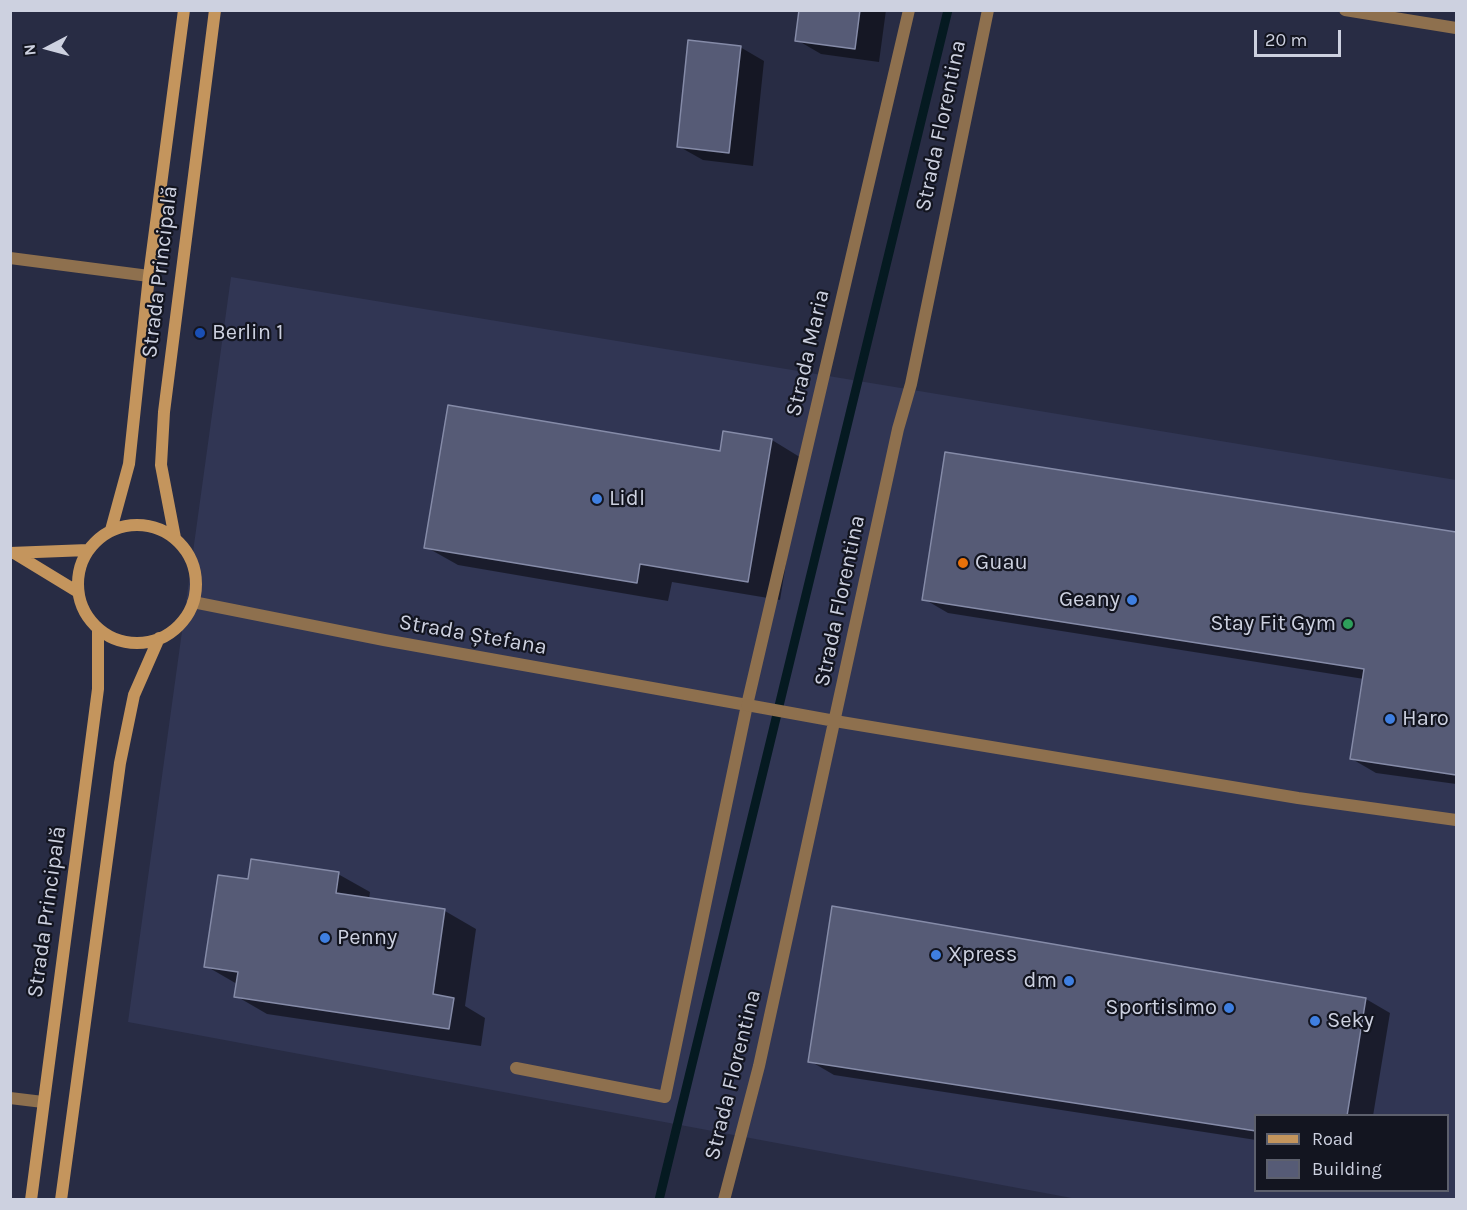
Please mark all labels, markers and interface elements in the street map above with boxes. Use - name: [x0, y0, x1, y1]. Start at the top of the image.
- north arrow: [18, 18, 78, 78]
- scale bar: [1257, 18, 1344, 56]
- text: 20 m: [1265, 29, 1307, 51]
- street label: Strada Florentina: [910, 38, 972, 214]
- text: N: [20, 43, 40, 57]
- street label: Strada Principală: [136, 184, 184, 360]
- street label: Strada Maria: [781, 287, 835, 419]
- place label: Berlin 1: [212, 320, 283, 346]
- marker: Berlin 1: [193, 326, 207, 340]
- place label: Lidl: [609, 486, 645, 512]
- marker: Lidl: [590, 492, 604, 506]
- street label: Strada Florentina: [809, 513, 871, 689]
- place label: Guau: [975, 550, 1028, 576]
- marker: Guau: [956, 556, 970, 570]
- place label: Geany: [1059, 587, 1120, 613]
- marker: Geany: [1125, 593, 1139, 607]
- street label: Strada Ștefana: [397, 609, 549, 661]
- place label: Stay Fit Gym: [1210, 611, 1336, 637]
- marker: Stay Fit Gym: [1341, 617, 1355, 631]
- place label: Haro: [1402, 706, 1449, 732]
- marker: Haro: [1383, 712, 1397, 726]
- street label: Strada Principală: [22, 824, 72, 1000]
- place label: Penny: [337, 925, 397, 951]
- marker: Penny: [318, 931, 332, 945]
- place label: Xpress: [948, 942, 1017, 968]
- marker: Xpress: [929, 948, 943, 962]
- place label: dm: [1023, 968, 1057, 994]
- marker: dm: [1062, 974, 1076, 988]
- street label: Strada Florentina: [699, 987, 767, 1163]
- place label: Sportisimo: [1105, 995, 1217, 1021]
- marker: Sportisimo: [1222, 1001, 1236, 1015]
- place label: Seky: [1327, 1008, 1374, 1034]
- marker: Seky: [1308, 1014, 1322, 1028]
- legend: [1254, 1114, 1449, 1192]
- text: Road: [1312, 1128, 1353, 1150]
- text: Building: [1312, 1158, 1382, 1180]

